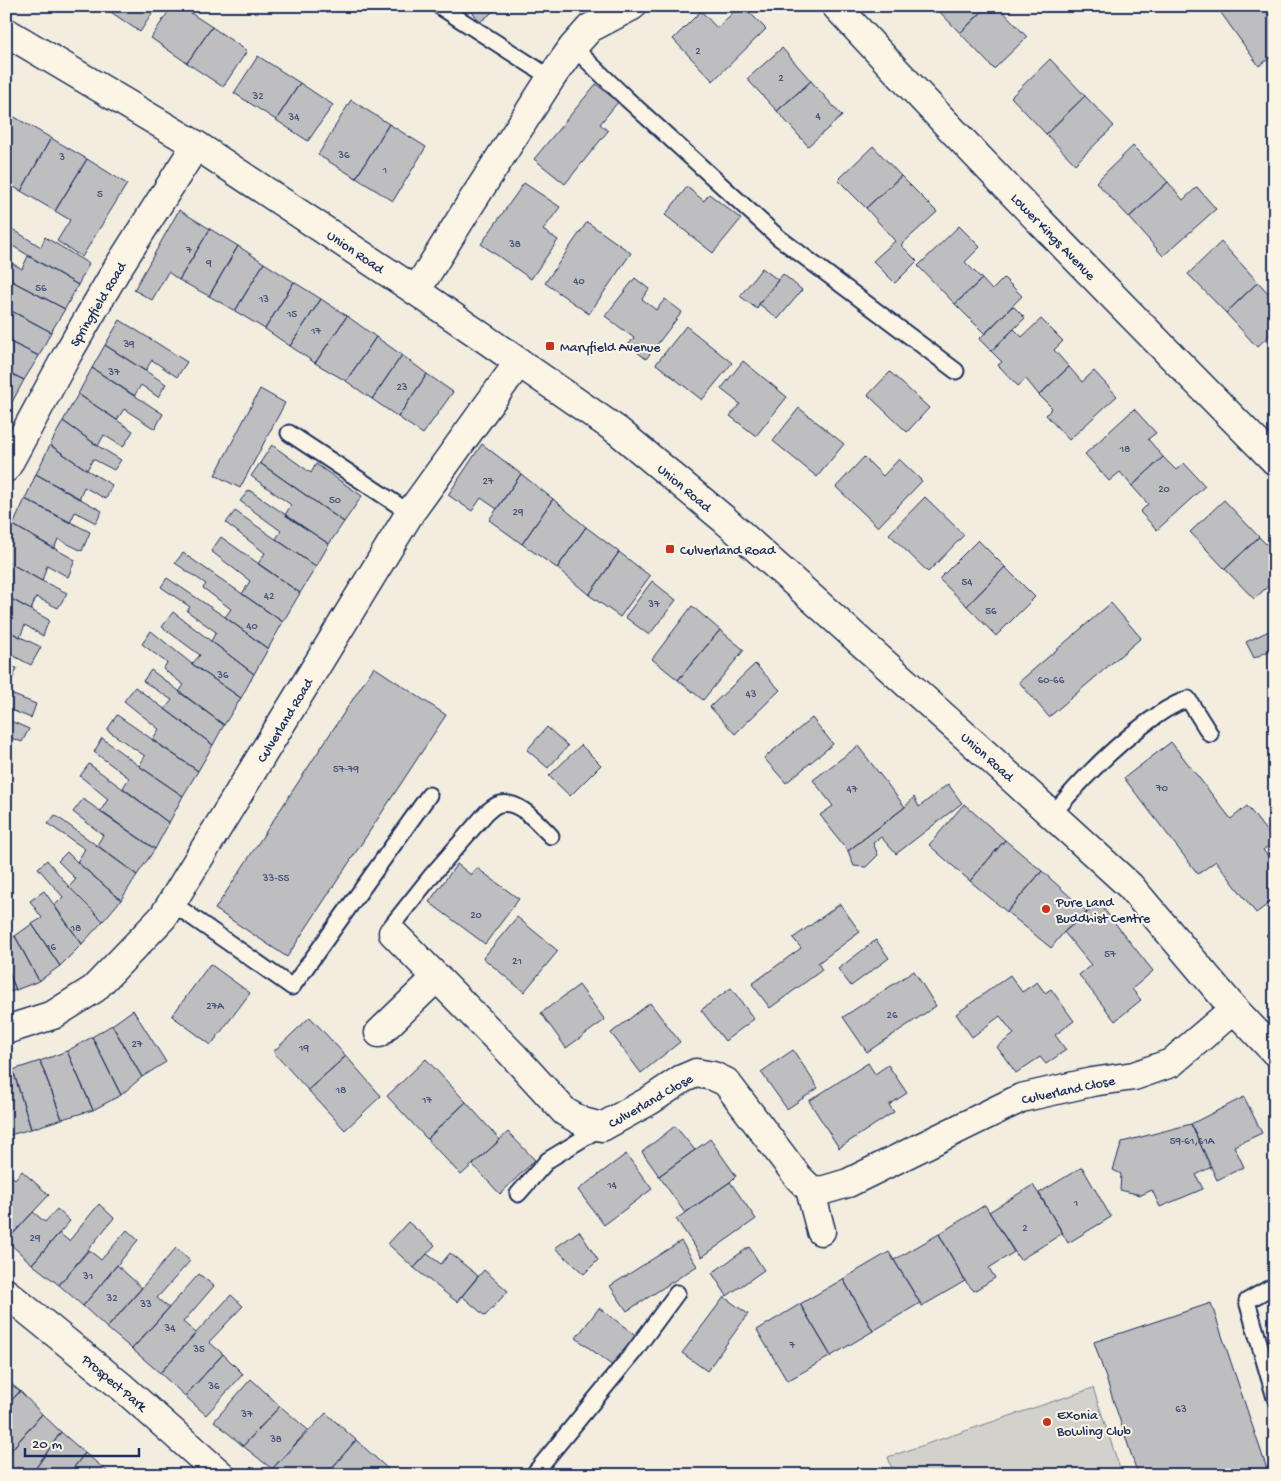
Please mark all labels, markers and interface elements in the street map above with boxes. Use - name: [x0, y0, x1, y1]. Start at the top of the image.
- house number: 2: [695, 46, 701, 58]
- house number: 2: [778, 73, 784, 85]
- house number: 32: [251, 91, 264, 103]
- house number: 4: [815, 111, 821, 123]
- house number: 34: [288, 112, 300, 124]
- house number: 36: [337, 150, 350, 162]
- house number: 3: [58, 152, 65, 164]
- house number: 1: [382, 165, 387, 177]
- house number: 5: [97, 189, 103, 201]
- street label: Lower Kings Avenue: [1006, 191, 1099, 285]
- street label: Union Road: [323, 228, 388, 279]
- house number: 38: [508, 239, 521, 251]
- house number: 7: [185, 245, 192, 257]
- street label: Springfield Road: [67, 258, 132, 351]
- house number: 9: [205, 258, 212, 270]
- house number: 40: [573, 276, 585, 288]
- house number: 56: [35, 283, 47, 295]
- house number: 13: [258, 294, 269, 306]
- house number: 15: [286, 309, 297, 321]
- house number: 17: [310, 326, 321, 338]
- house number: 39: [122, 339, 135, 351]
- marker: Maryfield Avenue: [544, 340, 556, 352]
- place label: Maryfield Avenue: [560, 340, 661, 357]
- house number: 37: [107, 367, 120, 379]
- house number: 23: [396, 382, 408, 394]
- house number: 18: [1119, 444, 1130, 456]
- street label: Union Road: [653, 461, 715, 518]
- house number: 27: [482, 476, 494, 488]
- house number: 20: [1158, 484, 1170, 496]
- house number: 50: [329, 495, 341, 507]
- house number: 29: [513, 507, 524, 519]
- marker: Culverland Road: [664, 543, 676, 555]
- place label: Culverland Road: [680, 543, 777, 560]
- house number: 54: [962, 577, 973, 589]
- house number: 42: [264, 591, 275, 603]
- house number: 37: [647, 599, 660, 611]
- house number: 56: [985, 606, 997, 618]
- house number: 40: [246, 621, 258, 633]
- house number: 36: [216, 670, 229, 682]
- street label: Culverland Road: [254, 675, 319, 766]
- house number: 60-66: [1038, 675, 1065, 687]
- house number: 43: [746, 689, 757, 701]
- street label: Union Road: [956, 730, 1018, 787]
- house number: 57-79: [333, 764, 360, 776]
- house number: 70: [1155, 783, 1168, 795]
- house number: 47: [847, 784, 858, 796]
- house number: 33-55: [262, 873, 289, 885]
- place label: Pure Land Buddhist Centre: [1055, 895, 1151, 928]
- marker: Pure Land Buddhist Centre: [1040, 903, 1052, 915]
- house number: 20: [470, 910, 482, 922]
- house number: 18: [70, 923, 81, 935]
- house number: 16: [45, 942, 56, 954]
- house number: 57: [1104, 949, 1116, 961]
- house number: 21: [512, 956, 522, 968]
- house number: 27A: [206, 1001, 224, 1013]
- house number: 26: [887, 1010, 898, 1022]
- house number: 27: [131, 1039, 143, 1051]
- house number: 19: [298, 1043, 309, 1055]
- street label: Culverland Close: [606, 1071, 697, 1133]
- street label: Culverland Close: [1020, 1073, 1117, 1110]
- house number: 18: [335, 1085, 346, 1097]
- house number: 17: [421, 1095, 432, 1107]
- house number: 59-61,61A: [1170, 1136, 1215, 1148]
- house number: 14: [606, 1180, 618, 1192]
- house number: 1: [1073, 1198, 1078, 1210]
- house number: 2: [1022, 1223, 1028, 1235]
- house number: 29: [30, 1233, 41, 1245]
- house number: 31: [82, 1271, 93, 1283]
- house number: 32: [105, 1293, 118, 1305]
- house number: 33: [139, 1299, 152, 1311]
- house number: 34: [164, 1323, 176, 1335]
- house number: 7: [788, 1340, 795, 1352]
- house number: 35: [192, 1344, 205, 1356]
- street label: Prospect Park: [77, 1351, 151, 1417]
- house number: 36: [207, 1381, 220, 1393]
- house number: 63: [1175, 1404, 1187, 1416]
- place label: Exonia Bowling Club: [1056, 1408, 1132, 1441]
- house number: 37: [240, 1409, 253, 1421]
- marker: Exonia Bowling Club: [1041, 1416, 1053, 1428]
- scale bar: [25, 1426, 139, 1458]
- house number: 38: [269, 1434, 282, 1446]
- text: 20 m: [32, 1436, 62, 1454]

